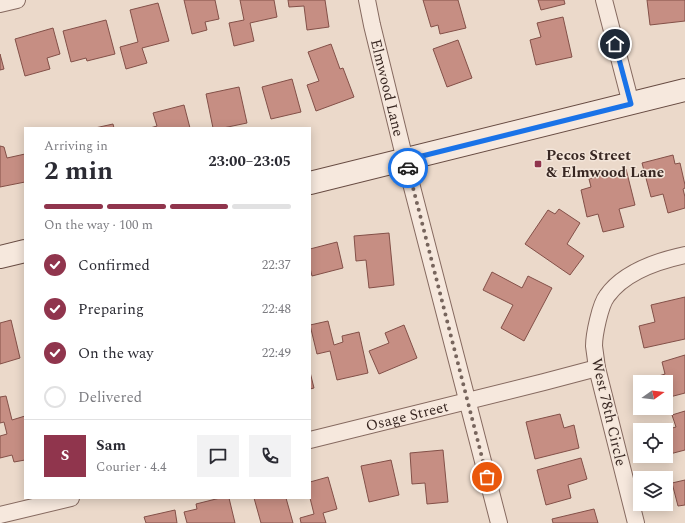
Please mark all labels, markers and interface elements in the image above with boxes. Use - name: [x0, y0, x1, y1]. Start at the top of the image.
- pin: [598, 27, 632, 61]
- icon: home: [604, 33, 626, 55]
- street label: Elmwood Lane: [364, 37, 410, 139]
- text: Arriving in: [44, 136, 108, 156]
- place label: Pecos Street & Elmwood Lane: [546, 144, 664, 184]
- courier: [388, 148, 428, 188]
- text: 23:00–23:05: [208, 150, 291, 173]
- text: 2 min: [44, 151, 113, 191]
- icon: car: [397, 157, 419, 179]
- marker: Pecos Street & Elmwood Lane: [533, 159, 543, 169]
- text: On the way · 100 m: [44, 215, 153, 235]
- icon: check: [44, 254, 66, 276]
- text: Confirmed: [78, 254, 150, 277]
- text: 22:37: [262, 255, 291, 275]
- icon: check: [44, 298, 66, 320]
- text: Preparing: [78, 298, 144, 321]
- text: 22:48: [262, 299, 291, 319]
- icon: check: [44, 342, 66, 364]
- text: On the way: [78, 342, 153, 365]
- text: 22:49: [262, 343, 291, 363]
- street label: West 78th Circle: [585, 356, 632, 468]
- north arrow: [633, 375, 673, 415]
- map controls: [633, 375, 673, 511]
- text: Delivered: [78, 386, 142, 409]
- street label: Osage Street: [363, 395, 451, 438]
- button: locate: [633, 423, 673, 463]
- text: Sam: [96, 434, 126, 457]
- button: chat: [197, 435, 239, 477]
- button: phone: [249, 435, 291, 477]
- text: S: [61, 444, 69, 467]
- text: Courier · 4.4: [96, 457, 166, 477]
- pin: [470, 460, 504, 494]
- icon: bag: [476, 466, 498, 488]
- button: layers: [633, 471, 673, 511]

